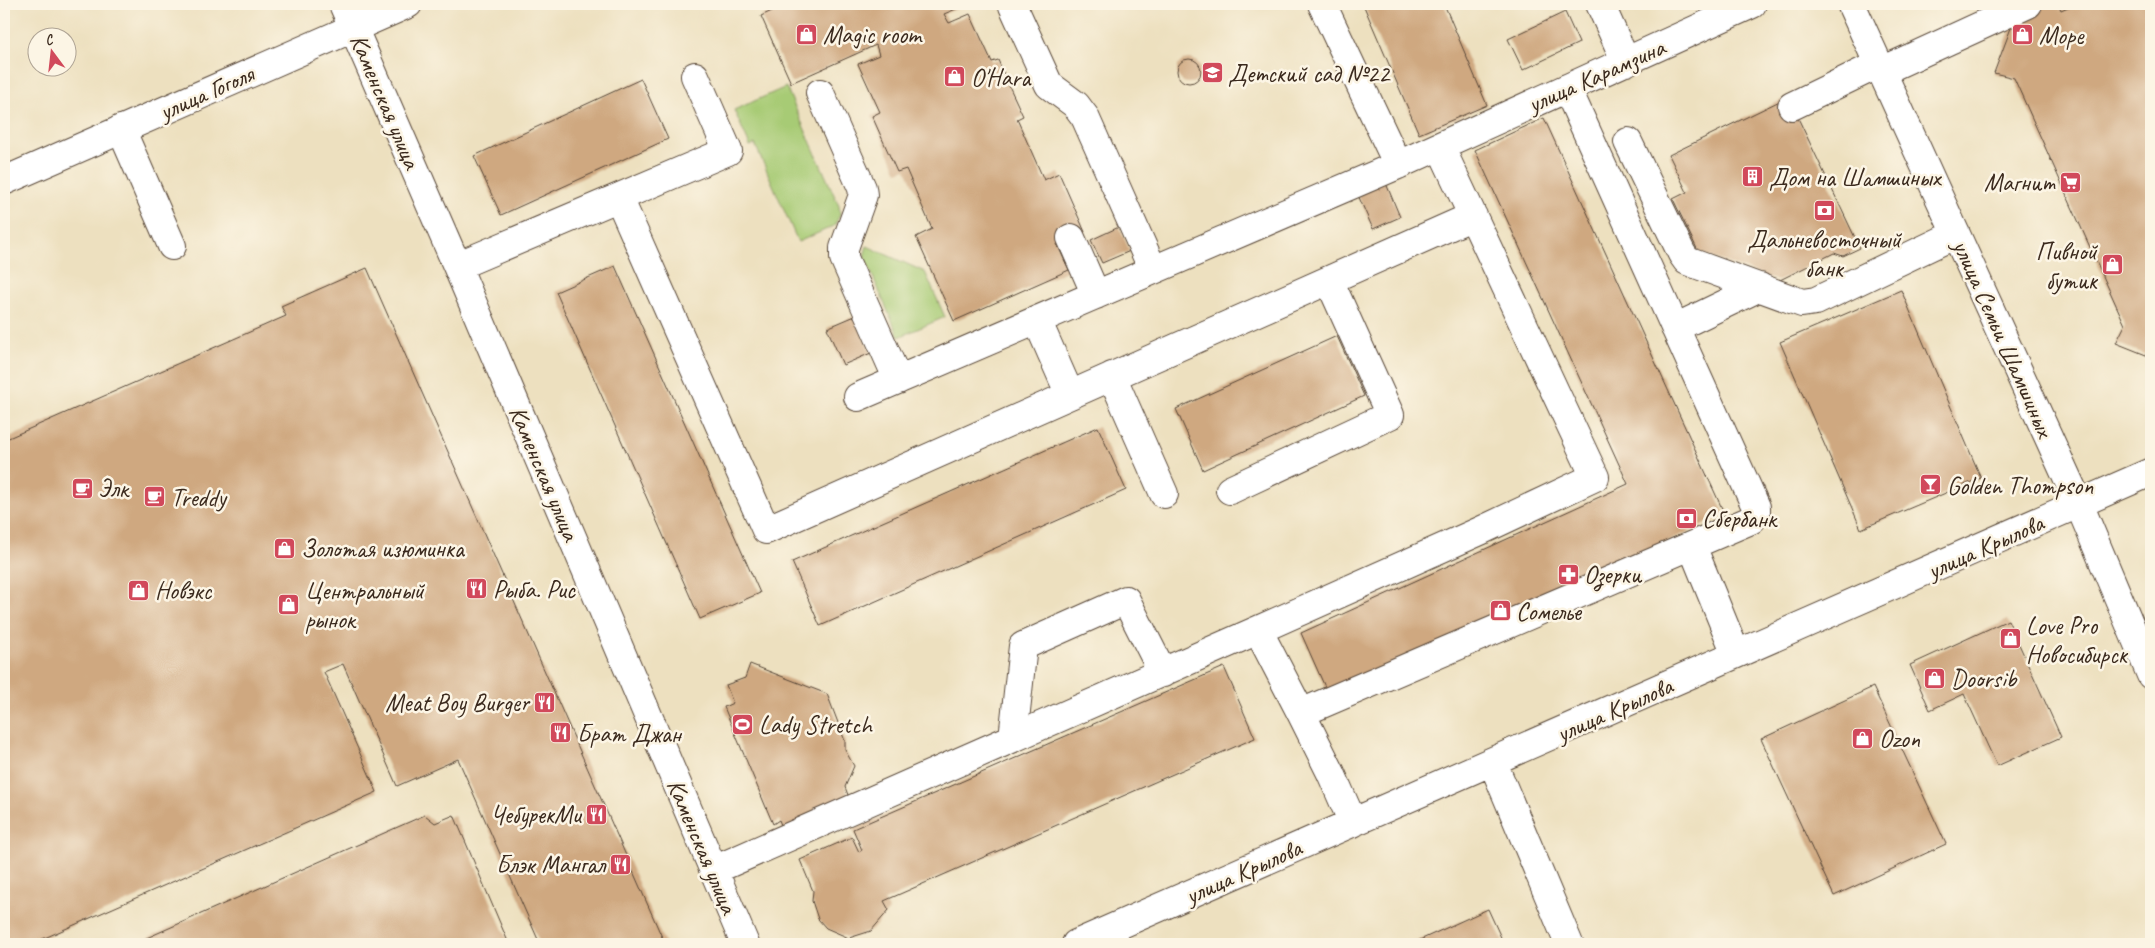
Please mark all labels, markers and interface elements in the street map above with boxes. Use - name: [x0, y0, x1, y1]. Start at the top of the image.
- place label: Magic room: [823, 19, 923, 51]
- place label: Море: [2039, 20, 2085, 52]
- shop icon: Magic room: [795, 22, 819, 46]
- shop icon: Море: [2011, 23, 2035, 47]
- north arrow: [28, 28, 78, 78]
- street label: Каменская улица: [342, 29, 429, 175]
- text: С: [43, 30, 56, 49]
- street label: улица Карамзина: [1521, 31, 1672, 121]
- street label: улица Гоголя: [152, 57, 261, 129]
- place label: Детский сад №22: [1228, 58, 1391, 90]
- school or university icon: Детский сад №22: [1200, 61, 1224, 85]
- place label: O'Hara: [971, 62, 1032, 94]
- shop icon: O'Hara: [943, 65, 967, 89]
- place label: Дом на Шамшиных: [1769, 162, 1943, 194]
- building icon: Дом на Шамшиных: [1741, 165, 1765, 189]
- place label: Магнит: [1984, 167, 2056, 199]
- supermarket icon: Магнит: [2059, 170, 2083, 194]
- bank icon: Дальневосточный банк: [1812, 198, 1836, 222]
- place label: Дальневосточный банк: [1747, 224, 1902, 285]
- street label: улица Семьи Шамшиных: [1944, 233, 2062, 444]
- place label: Пивной бутик: [2036, 236, 2099, 297]
- shop icon: Пивной бутик: [2101, 253, 2125, 277]
- street label: Каменская улица: [501, 401, 588, 547]
- place label: Golden Thompson: [1947, 470, 2094, 502]
- place label: Элк: [98, 473, 130, 505]
- bar icon: Golden Thompson: [1919, 473, 1943, 497]
- cafe icon: Элк: [70, 476, 94, 500]
- place label: Treddy: [171, 482, 228, 514]
- cafe icon: Treddy: [143, 485, 167, 509]
- place label: Сбербанк: [1702, 503, 1778, 535]
- bank icon: Сбербанк: [1674, 506, 1698, 530]
- street label: улица Крылова: [1921, 506, 2050, 588]
- place label: Золотая изюминка: [301, 533, 466, 565]
- shop icon: Золотая изюминка: [273, 536, 297, 560]
- place label: Озерки: [1584, 559, 1643, 592]
- pharmacy icon: Озерки: [1556, 562, 1580, 586]
- place label: Рыба. Рис: [493, 574, 576, 606]
- place label: Новэкс: [155, 575, 212, 607]
- place label: Центральный рынок: [305, 575, 426, 636]
- restaurant icon: Рыба. Рис: [465, 577, 489, 601]
- shop icon: Новэкс: [127, 578, 151, 602]
- shop icon: Центральный рынок: [277, 592, 301, 616]
- place label: Сомелье: [1516, 596, 1583, 628]
- shop icon: Сомелье: [1488, 599, 1512, 623]
- place label: Love Pro Новосибирск: [2026, 610, 2129, 671]
- shop icon: Love Pro Новосибирск: [1998, 627, 2022, 651]
- place label: Doorsib: [1951, 663, 2018, 695]
- shop icon: Doorsib: [1923, 666, 1947, 690]
- street label: улица Крылова: [1550, 669, 1679, 751]
- place label: Meat Boy Burger: [385, 687, 531, 719]
- restaurant icon: Meat Boy Burger: [533, 690, 557, 714]
- place label: Lady Stretch: [759, 709, 873, 741]
- sports icon: Lady Stretch: [731, 712, 755, 736]
- place label: Брат Джан: [577, 718, 683, 750]
- restaurant icon: Брат Джан: [549, 721, 573, 745]
- place label: Ozon: [1879, 723, 1921, 755]
- shop icon: Ozon: [1851, 726, 1875, 750]
- street label: Каменская улица: [659, 774, 746, 920]
- place label: ЧебурекМи: [491, 799, 583, 831]
- restaurant icon: ЧебурекМи: [585, 802, 609, 826]
- street label: улица Крылова: [1179, 831, 1308, 913]
- place label: Блэк Мангал: [496, 849, 607, 881]
- restaurant icon: Блэк Мангал: [609, 852, 633, 876]

